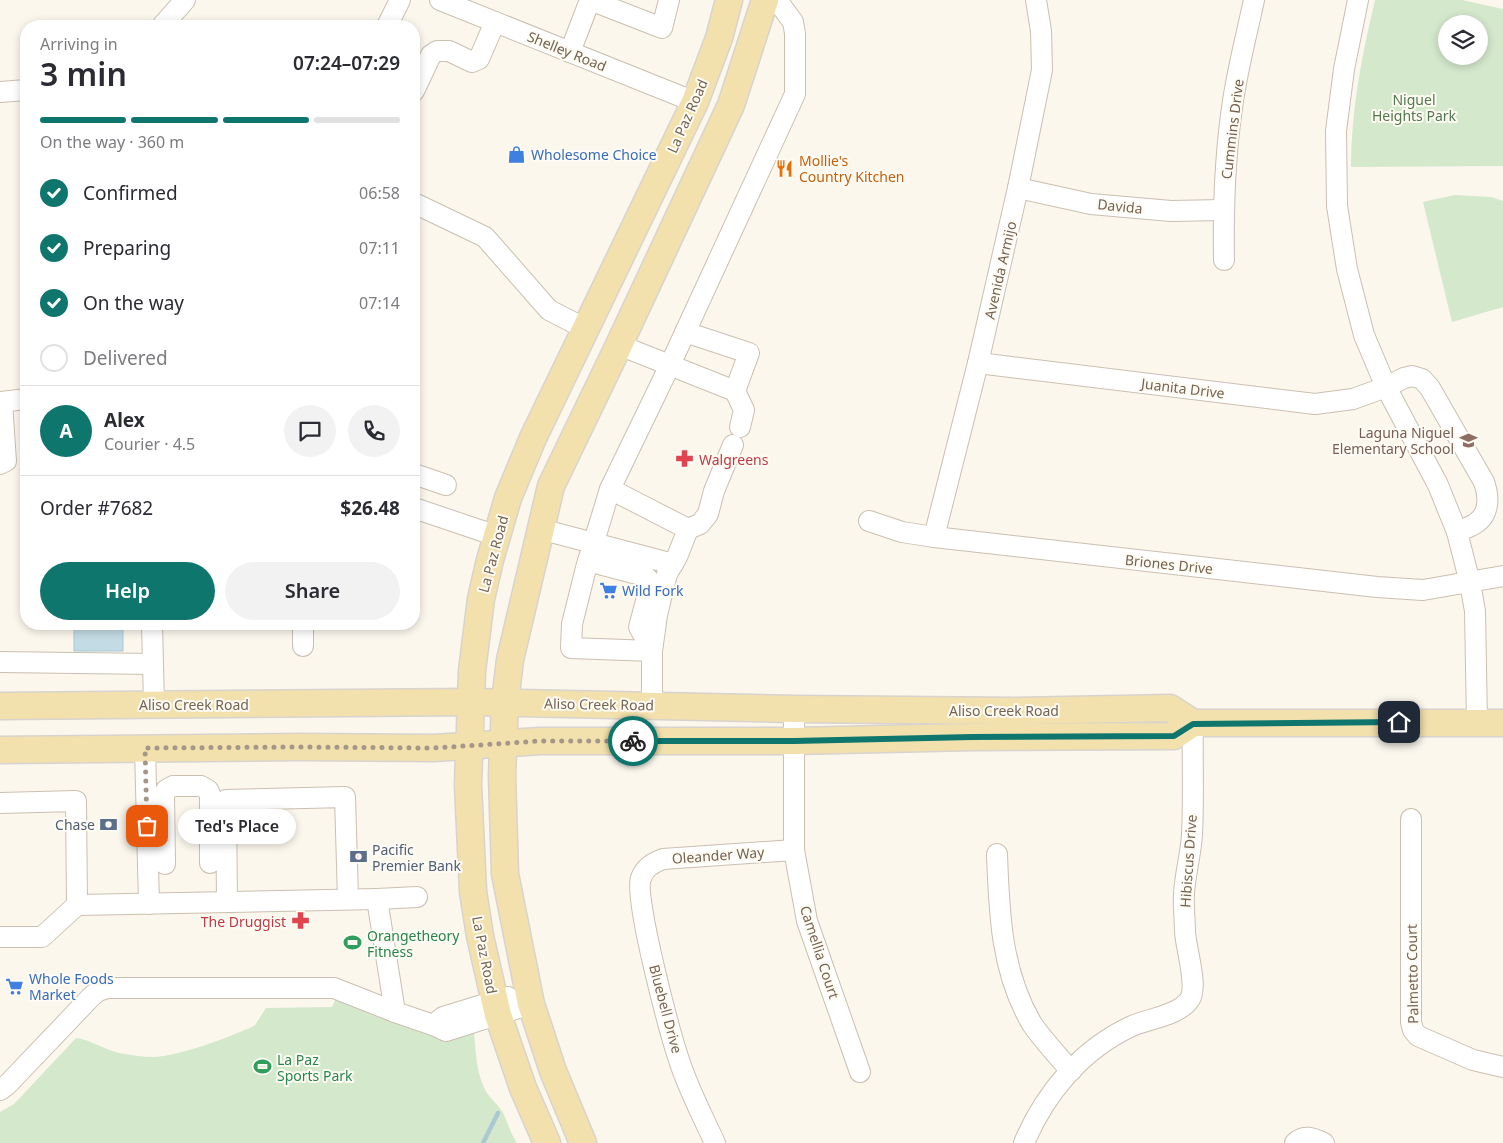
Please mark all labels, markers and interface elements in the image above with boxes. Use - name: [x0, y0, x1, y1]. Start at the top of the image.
- map controls: [1438, 15, 1488, 65]
- button: layers: [1438, 15, 1488, 65]
- street label: Shelley Road: [525, 27, 609, 75]
- text: Arriving in: [40, 33, 118, 55]
- text: 07:24–07:29: [293, 50, 400, 76]
- text: 3 min: [40, 52, 127, 95]
- street label: La Paz Road: [662, 76, 712, 156]
- street label: Cummins Drive: [1216, 78, 1248, 180]
- park label: Niguel Heights Park: [1372, 90, 1457, 125]
- text: On the way · 360 m: [40, 131, 184, 153]
- shop icon: Wholesome Choice: [507, 144, 527, 164]
- place label: Wholesome Choice: [531, 145, 657, 164]
- place label: Mollie's Country Kitchen: [799, 151, 905, 186]
- restaurant icon: Mollie's Country Kitchen: [775, 158, 795, 178]
- icon: check: [40, 179, 68, 207]
- text: Confirmed: [83, 180, 178, 206]
- text: 06:58: [359, 182, 400, 204]
- street label: Davida: [1096, 194, 1144, 218]
- street label: Avenida Armijo: [980, 219, 1020, 321]
- icon: check: [40, 234, 68, 262]
- text: Preparing: [83, 235, 171, 261]
- text: 07:11: [359, 237, 400, 259]
- icon: check: [40, 289, 68, 317]
- text: On the way: [83, 290, 184, 316]
- text: 07:14: [359, 292, 400, 314]
- text: Delivered: [83, 345, 168, 371]
- street label: Juanita Drive: [1138, 373, 1226, 403]
- button: chat: [284, 405, 336, 457]
- button: phone: [348, 405, 400, 457]
- text: Alex: [104, 407, 145, 433]
- text: A: [59, 418, 73, 444]
- place label: Laguna Niguel Elementary School: [1332, 423, 1454, 458]
- school or university icon: Laguna Niguel Elementary School: [1458, 430, 1478, 450]
- text: Courier · 4.5: [104, 433, 195, 455]
- pharmacy icon: Walgreens: [675, 449, 695, 469]
- place label: Walgreens: [699, 450, 769, 469]
- text: Order #7682: [40, 495, 153, 521]
- text: $26.48: [340, 495, 400, 521]
- street label: La Paz Road: [474, 513, 512, 595]
- street label: Briones Drive: [1124, 550, 1214, 578]
- button: Help: [40, 562, 215, 620]
- button: Share: [225, 562, 400, 620]
- supermarket icon: Wild Fork: [598, 580, 618, 600]
- place label: Wild Fork: [622, 581, 684, 600]
- street label: Aliso Creek Road: [544, 694, 654, 714]
- street label: Aliso Creek Road: [139, 695, 249, 714]
- street label: Aliso Creek Road: [949, 701, 1059, 720]
- pin: [1378, 701, 1420, 743]
- icon: home: [1385, 708, 1413, 736]
- courier: [608, 716, 658, 766]
- icon: bike: [619, 727, 647, 755]
- pin: [126, 805, 168, 847]
- callout: Ted's Place: [177, 808, 294, 844]
- icon: bag: [133, 812, 161, 840]
- bank icon: Chase: [99, 814, 119, 834]
- street label: Hibiscus Drive: [1175, 814, 1201, 908]
- place label: Chase: [55, 815, 95, 834]
- text: Ted's Place: [195, 815, 279, 837]
- place label: Pacific Premier Bank: [372, 840, 461, 875]
- street label: Oleander Way: [671, 842, 766, 868]
- bank icon: Pacific Premier Bank: [348, 847, 368, 867]
- street label: Camellia Court: [796, 903, 844, 1001]
- pharmacy icon: The Druggist: [290, 911, 310, 931]
- place label: The Druggist: [201, 912, 286, 931]
- street label: La Paz Road: [468, 914, 502, 996]
- street label: Palmetto Court: [1402, 924, 1422, 1024]
- place label: Orangetheory Fitness: [367, 926, 460, 961]
- sports icon: Orangetheory Fitness: [343, 933, 363, 953]
- street label: Bluebell Drive: [645, 962, 687, 1056]
- place label: Whole Foods Market: [29, 969, 114, 1004]
- supermarket icon: Whole Foods Market: [5, 976, 25, 996]
- place label: La Paz Sports Park: [277, 1050, 353, 1085]
- sports icon: La Paz Sports Park: [253, 1057, 273, 1077]

